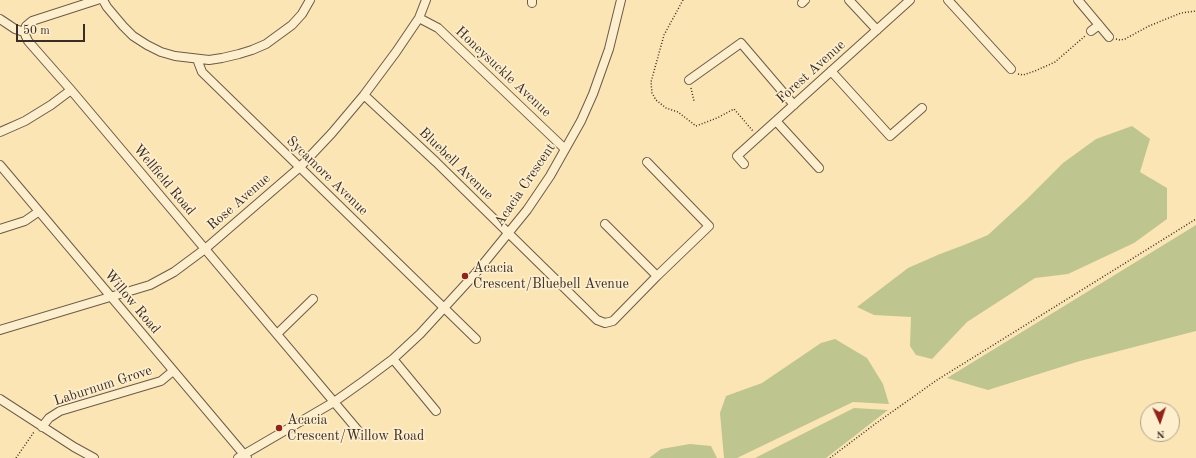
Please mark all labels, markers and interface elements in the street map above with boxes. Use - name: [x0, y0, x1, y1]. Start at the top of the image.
- scale bar: [18, 16, 87, 42]
- street label: Honeysuckle Avenue: [452, 23, 554, 121]
- text: 50 m: [23, 25, 50, 37]
- street label: Forest Avenue: [773, 37, 849, 107]
- street label: Bluebell Avenue: [415, 124, 497, 204]
- street label: Sycamore Avenue: [283, 133, 371, 219]
- street label: Acacia Crescent: [491, 140, 559, 230]
- street label: Wellfield Road: [129, 141, 199, 219]
- street label: Rose Avenue: [204, 170, 274, 234]
- place label: Acacia Crescent/Bluebell Avenue: [473, 260, 629, 292]
- street label: Willow Road: [100, 267, 164, 337]
- marker: Acacia Crescent/Bluebell Avenue: [460, 271, 470, 281]
- street label: Laburnum Grove: [52, 362, 154, 410]
- north arrow: [1140, 402, 1180, 442]
- place label: Acacia Crescent/Willow Road: [287, 412, 424, 444]
- marker: Acacia Crescent/Willow Road: [274, 423, 284, 433]
- text: N: [1156, 428, 1165, 439]

